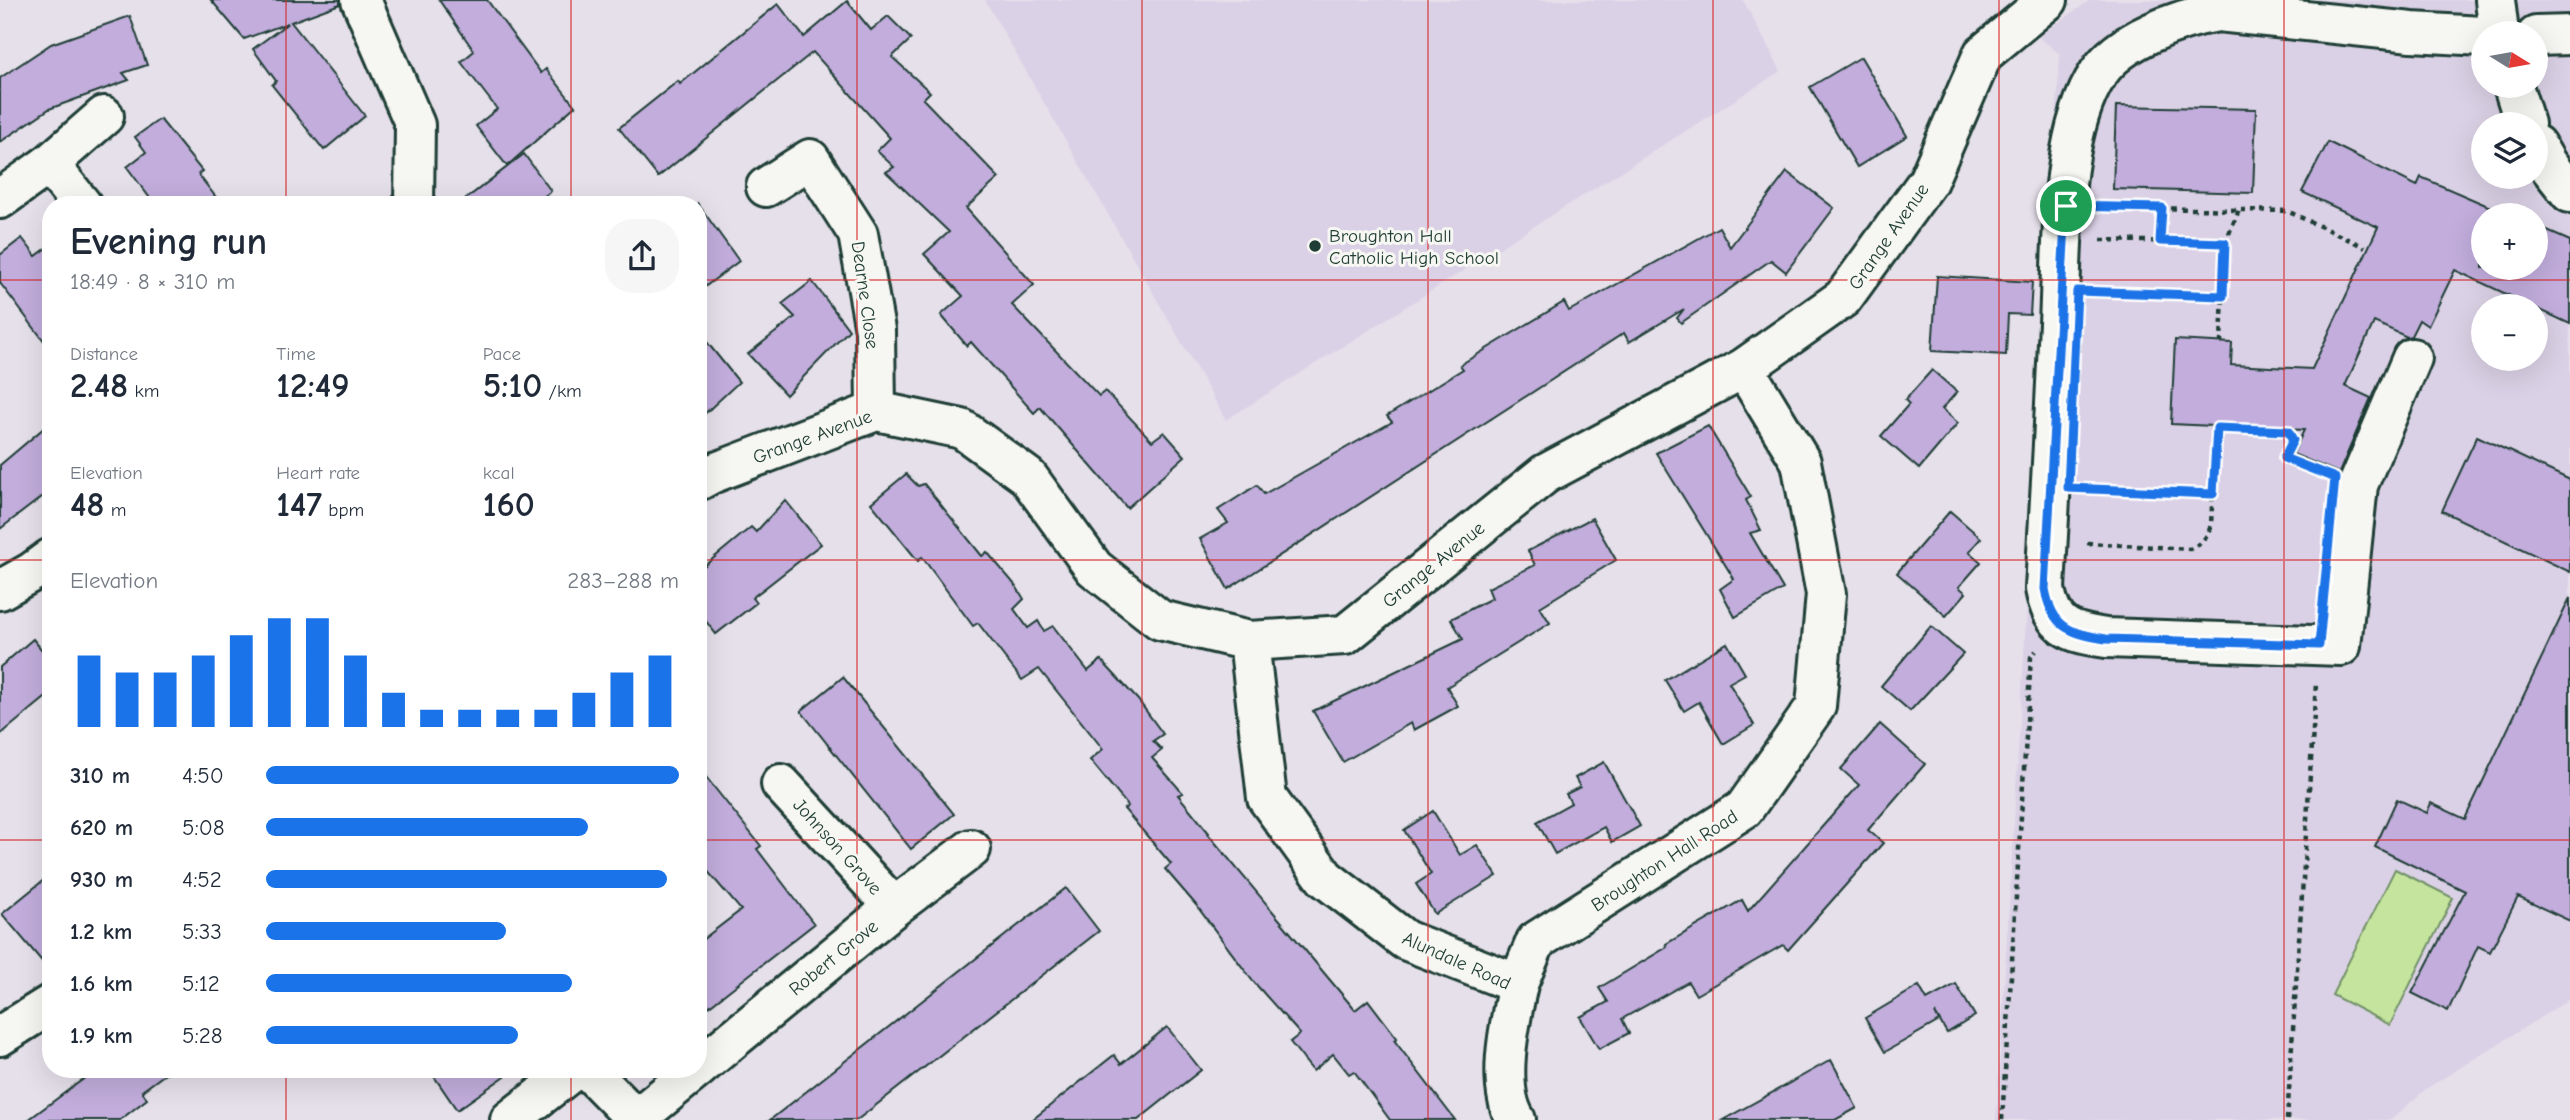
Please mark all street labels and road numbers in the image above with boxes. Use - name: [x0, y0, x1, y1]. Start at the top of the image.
- street label: Grange Avenue: [1844, 179, 1934, 294]
- street label: Dearne Close: [847, 240, 883, 350]
- street label: Grange Avenue: [750, 405, 875, 469]
- street label: Grange Avenue: [1378, 517, 1489, 613]
- street label: Johnson Grove: [788, 794, 886, 899]
- street label: Broughton Hall Road: [1587, 805, 1742, 916]
- street label: Robert Grove: [785, 915, 882, 1000]
- street label: Alundale Road: [1399, 927, 1514, 995]

